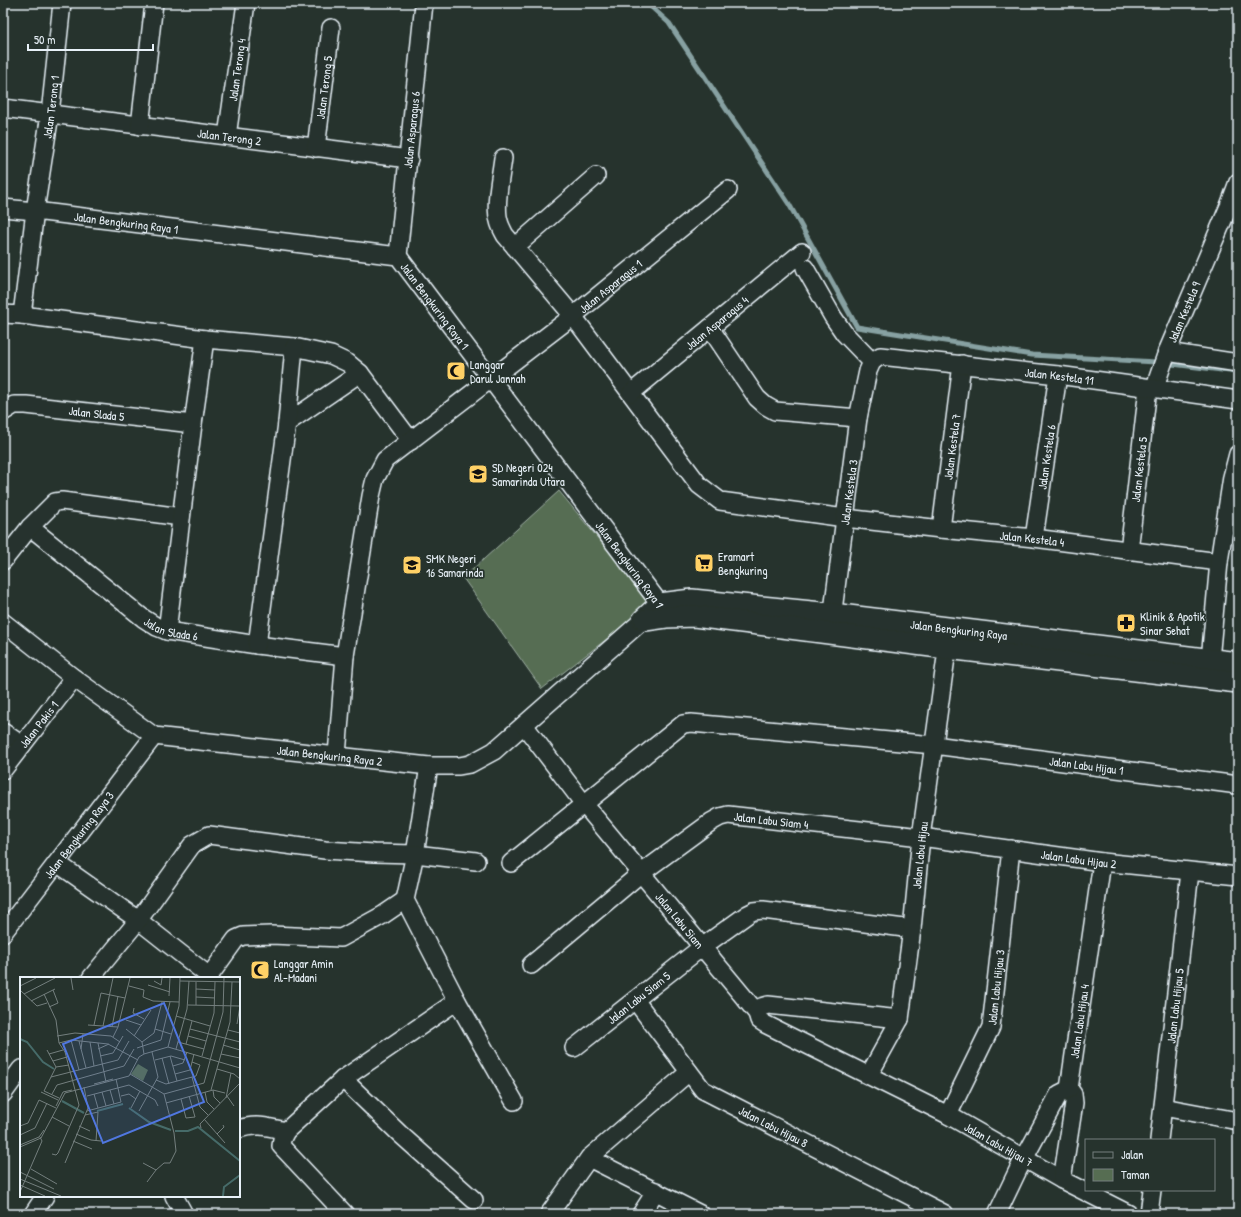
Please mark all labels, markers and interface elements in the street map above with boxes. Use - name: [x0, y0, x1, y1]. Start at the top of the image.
- scale bar: [28, 26, 153, 52]
- text: 50 m: [34, 31, 55, 48]
- street label: Jalan Terong 4: [224, 37, 249, 102]
- street label: Jalan Terong 5: [311, 55, 336, 120]
- street label: Jalan Terong 1: [38, 75, 63, 140]
- street label: Jalan Asparagus 6: [399, 90, 423, 169]
- street label: Jalan Terong 2: [196, 124, 263, 149]
- street label: Jalan Bengkuring Raya 1: [73, 207, 179, 237]
- street label: Jalan Asparagus 1: [575, 255, 645, 317]
- street label: Jalan Bengkuring Raya 1: [397, 259, 474, 353]
- street label: Jalan Kestela 9: [1164, 278, 1205, 345]
- street label: Jalan Asparagus 4: [682, 291, 752, 353]
- place label: Langgar Darul Jannah: [470, 356, 526, 387]
- mosque icon: Langgar Darul Jannah: [445, 360, 467, 382]
- street label: Jalan Kestela 11: [1024, 363, 1095, 388]
- street label: Jalan Slada 5: [68, 401, 125, 425]
- street label: Jalan Kestela 7: [939, 413, 964, 481]
- street label: Jalan Kestela 6: [1033, 423, 1059, 490]
- street label: Jalan Kestela 5: [1126, 436, 1151, 503]
- street label: Jalan Kestela 3: [836, 458, 861, 526]
- place label: SD Negeri 024 Samarinda Utara: [492, 459, 565, 490]
- school or university icon: SD Negeri 024 Samarinda Utara: [467, 463, 489, 485]
- street label: Jalan Bengkuring Raya 1: [592, 517, 669, 610]
- street label: Jalan Kestela 4: [999, 526, 1066, 550]
- place label: Eramart Bengkuring: [718, 548, 767, 579]
- place label: SMK Negeri 16 Samarinda: [426, 550, 483, 581]
- supermarket icon: Eramart Bengkuring: [693, 552, 715, 574]
- school or university icon: SMK Negeri 16 Samarinda: [401, 554, 423, 576]
- place label: Klinik & Apotik Sinar Sehat: [1140, 608, 1205, 639]
- pharmacy icon: Klinik & Apotik Sinar Sehat: [1115, 612, 1137, 634]
- street label: Jalan Slada 6: [141, 613, 199, 644]
- street label: Jalan Bengkuring Raya: [909, 615, 1009, 644]
- street label: Jalan Pakis 1: [15, 697, 62, 751]
- street label: Jalan Bengkuring Raya 2: [276, 741, 384, 769]
- street label: Jalan Labu Hijau 1: [1048, 752, 1125, 778]
- street label: Jalan Bengkuring Raya 3: [40, 787, 117, 882]
- street label: Jalan Labu Siam 4: [733, 807, 810, 833]
- street label: Jalan Labu Hijau: [907, 820, 932, 890]
- street label: Jalan Labu Hijau 2: [1040, 845, 1118, 872]
- street label: Jalan Labu Siam: [652, 889, 708, 952]
- street label: Jalan Labu Hijau 3: [983, 949, 1008, 1026]
- place label: Langgar Amin Al-Madani: [274, 955, 334, 986]
- mosque icon: Langgar Amin Al-Madani: [249, 959, 271, 981]
- street label: Jalan Labu Siam 5: [603, 967, 673, 1027]
- street label: Jalan Labu Hijau 5: [1162, 967, 1187, 1044]
- inset map: [20, 977, 240, 1197]
- street label: Jalan Labu Hijau 4: [1065, 982, 1093, 1059]
- street label: Jalan Labu Hijau 8: [736, 1101, 811, 1151]
- street label: Jalan Labu Hijau 7: [962, 1118, 1036, 1170]
- legend: [1085, 1139, 1215, 1191]
- text: Jalan: [1121, 1146, 1143, 1163]
- text: Taman: [1121, 1166, 1150, 1183]

